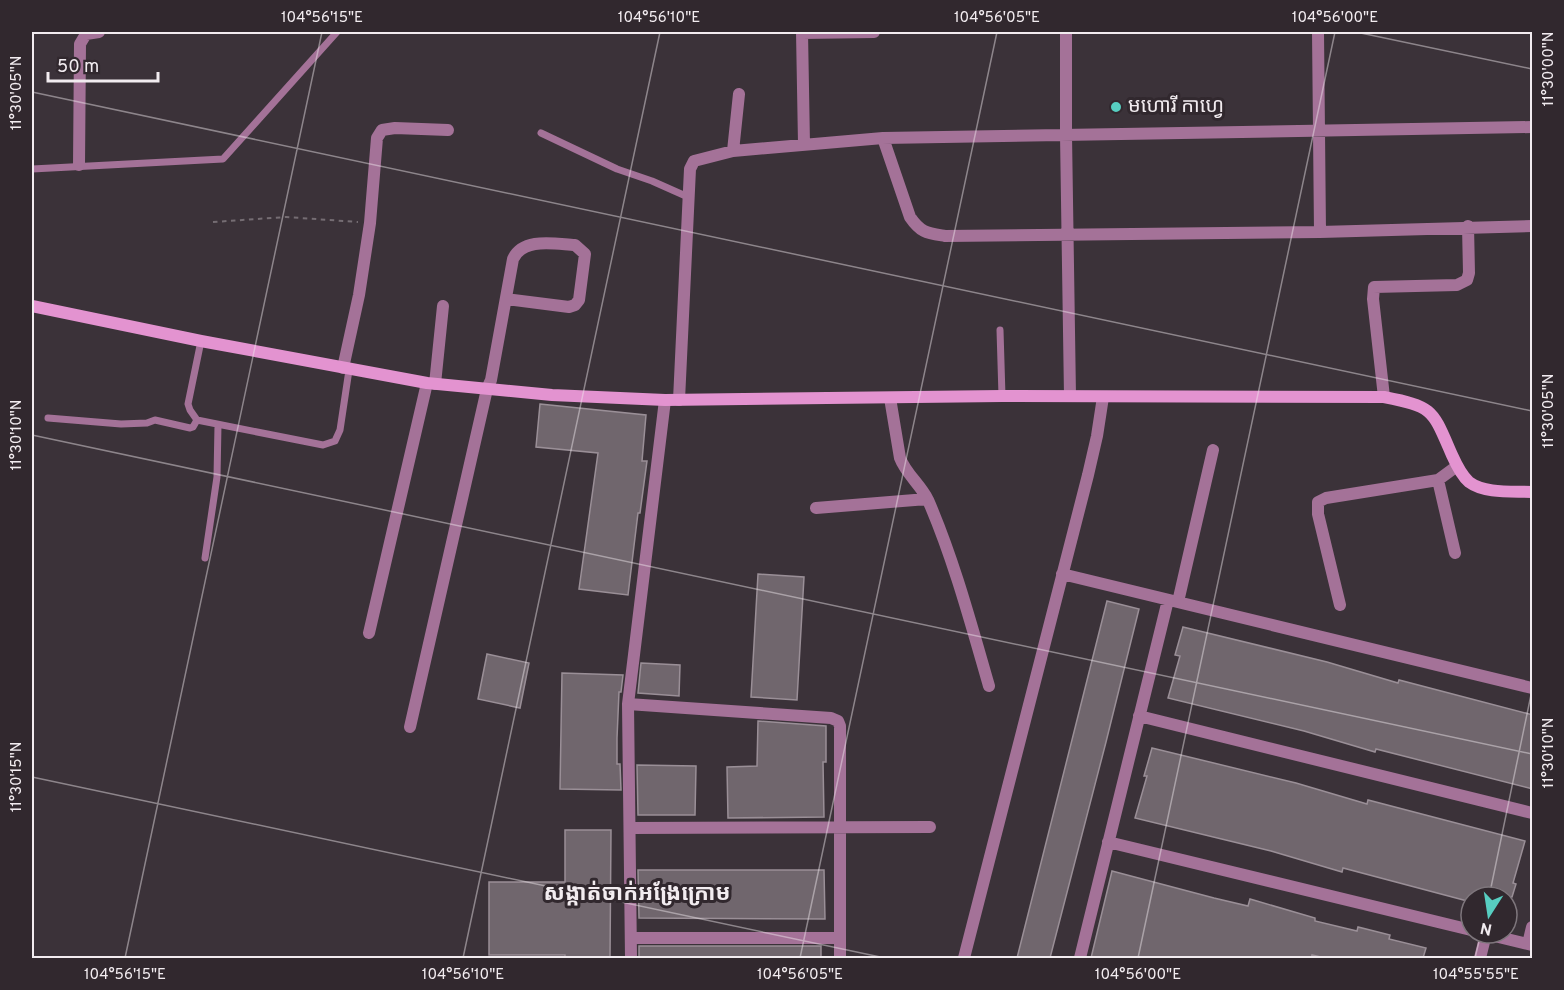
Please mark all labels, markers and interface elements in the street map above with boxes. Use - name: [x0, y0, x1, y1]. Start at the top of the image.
- text: 104°56'15"E: [281, 9, 363, 28]
- text: 104°56'10"E: [618, 9, 700, 28]
- text: 104°56'05"E: [954, 9, 1040, 28]
- text: 104°56'00"E: [1292, 9, 1378, 28]
- text: 11°30'00"N: [1540, 32, 1559, 106]
- scale bar: [48, 45, 158, 83]
- text: 11°30'05"N: [8, 56, 27, 130]
- text: 50 m: [57, 56, 99, 79]
- place label: មហោរី កាហ្វេ: [1128, 94, 1224, 120]
- marker: មហោរី កាហ្វេ: [1109, 100, 1123, 114]
- text: 11°30'05"N: [1540, 374, 1559, 448]
- text: 11°30'10"N: [8, 400, 27, 470]
- text: 11°30'10"N: [1540, 718, 1559, 788]
- text: 11°30'15"N: [8, 742, 27, 812]
- district label: សង្កាត់ចាក់អង្រែក្រោម: [544, 880, 730, 908]
- north arrow: [1459, 885, 1519, 945]
- text: N: [1479, 917, 1494, 939]
- text: 104°56'15"E: [84, 966, 166, 985]
- text: 104°56'10"E: [422, 966, 504, 985]
- text: 104°56'05"E: [757, 966, 843, 985]
- text: 104°56'00"E: [1095, 966, 1181, 985]
- text: 104°55'55"E: [1433, 966, 1519, 985]

